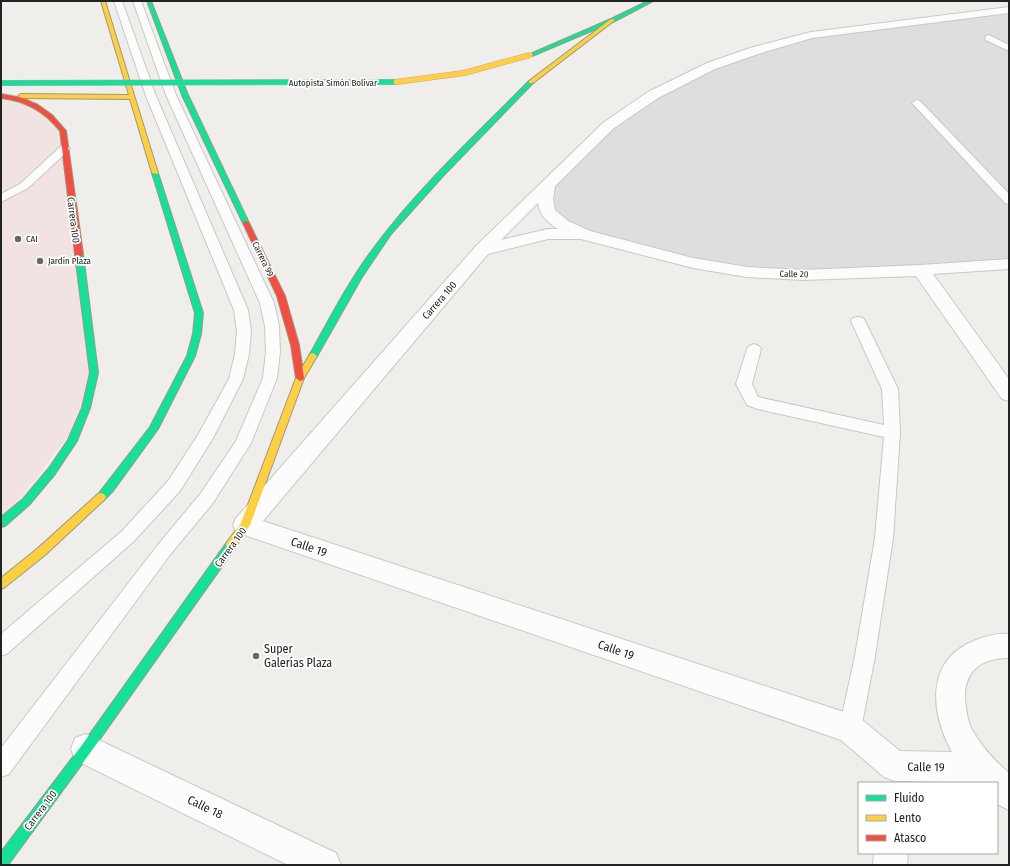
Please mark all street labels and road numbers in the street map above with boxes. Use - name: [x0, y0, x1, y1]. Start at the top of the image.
- street label: Autopista Simón Bolívar: [289, 78, 378, 88]
- street label: Carrera 100: [64, 196, 82, 244]
- street label: Carrera 99: [250, 240, 276, 278]
- street label: Calle 20: [780, 269, 809, 279]
- street label: Carrera 100: [420, 279, 459, 322]
- street label: Carrera 100: [212, 525, 249, 570]
- street label: Calle 19: [289, 534, 329, 560]
- street label: Calle 19: [596, 637, 636, 663]
- street label: Calle 19: [907, 760, 945, 774]
- street label: Carrera 100: [22, 789, 60, 833]
- street label: Calle 18: [185, 792, 225, 822]

